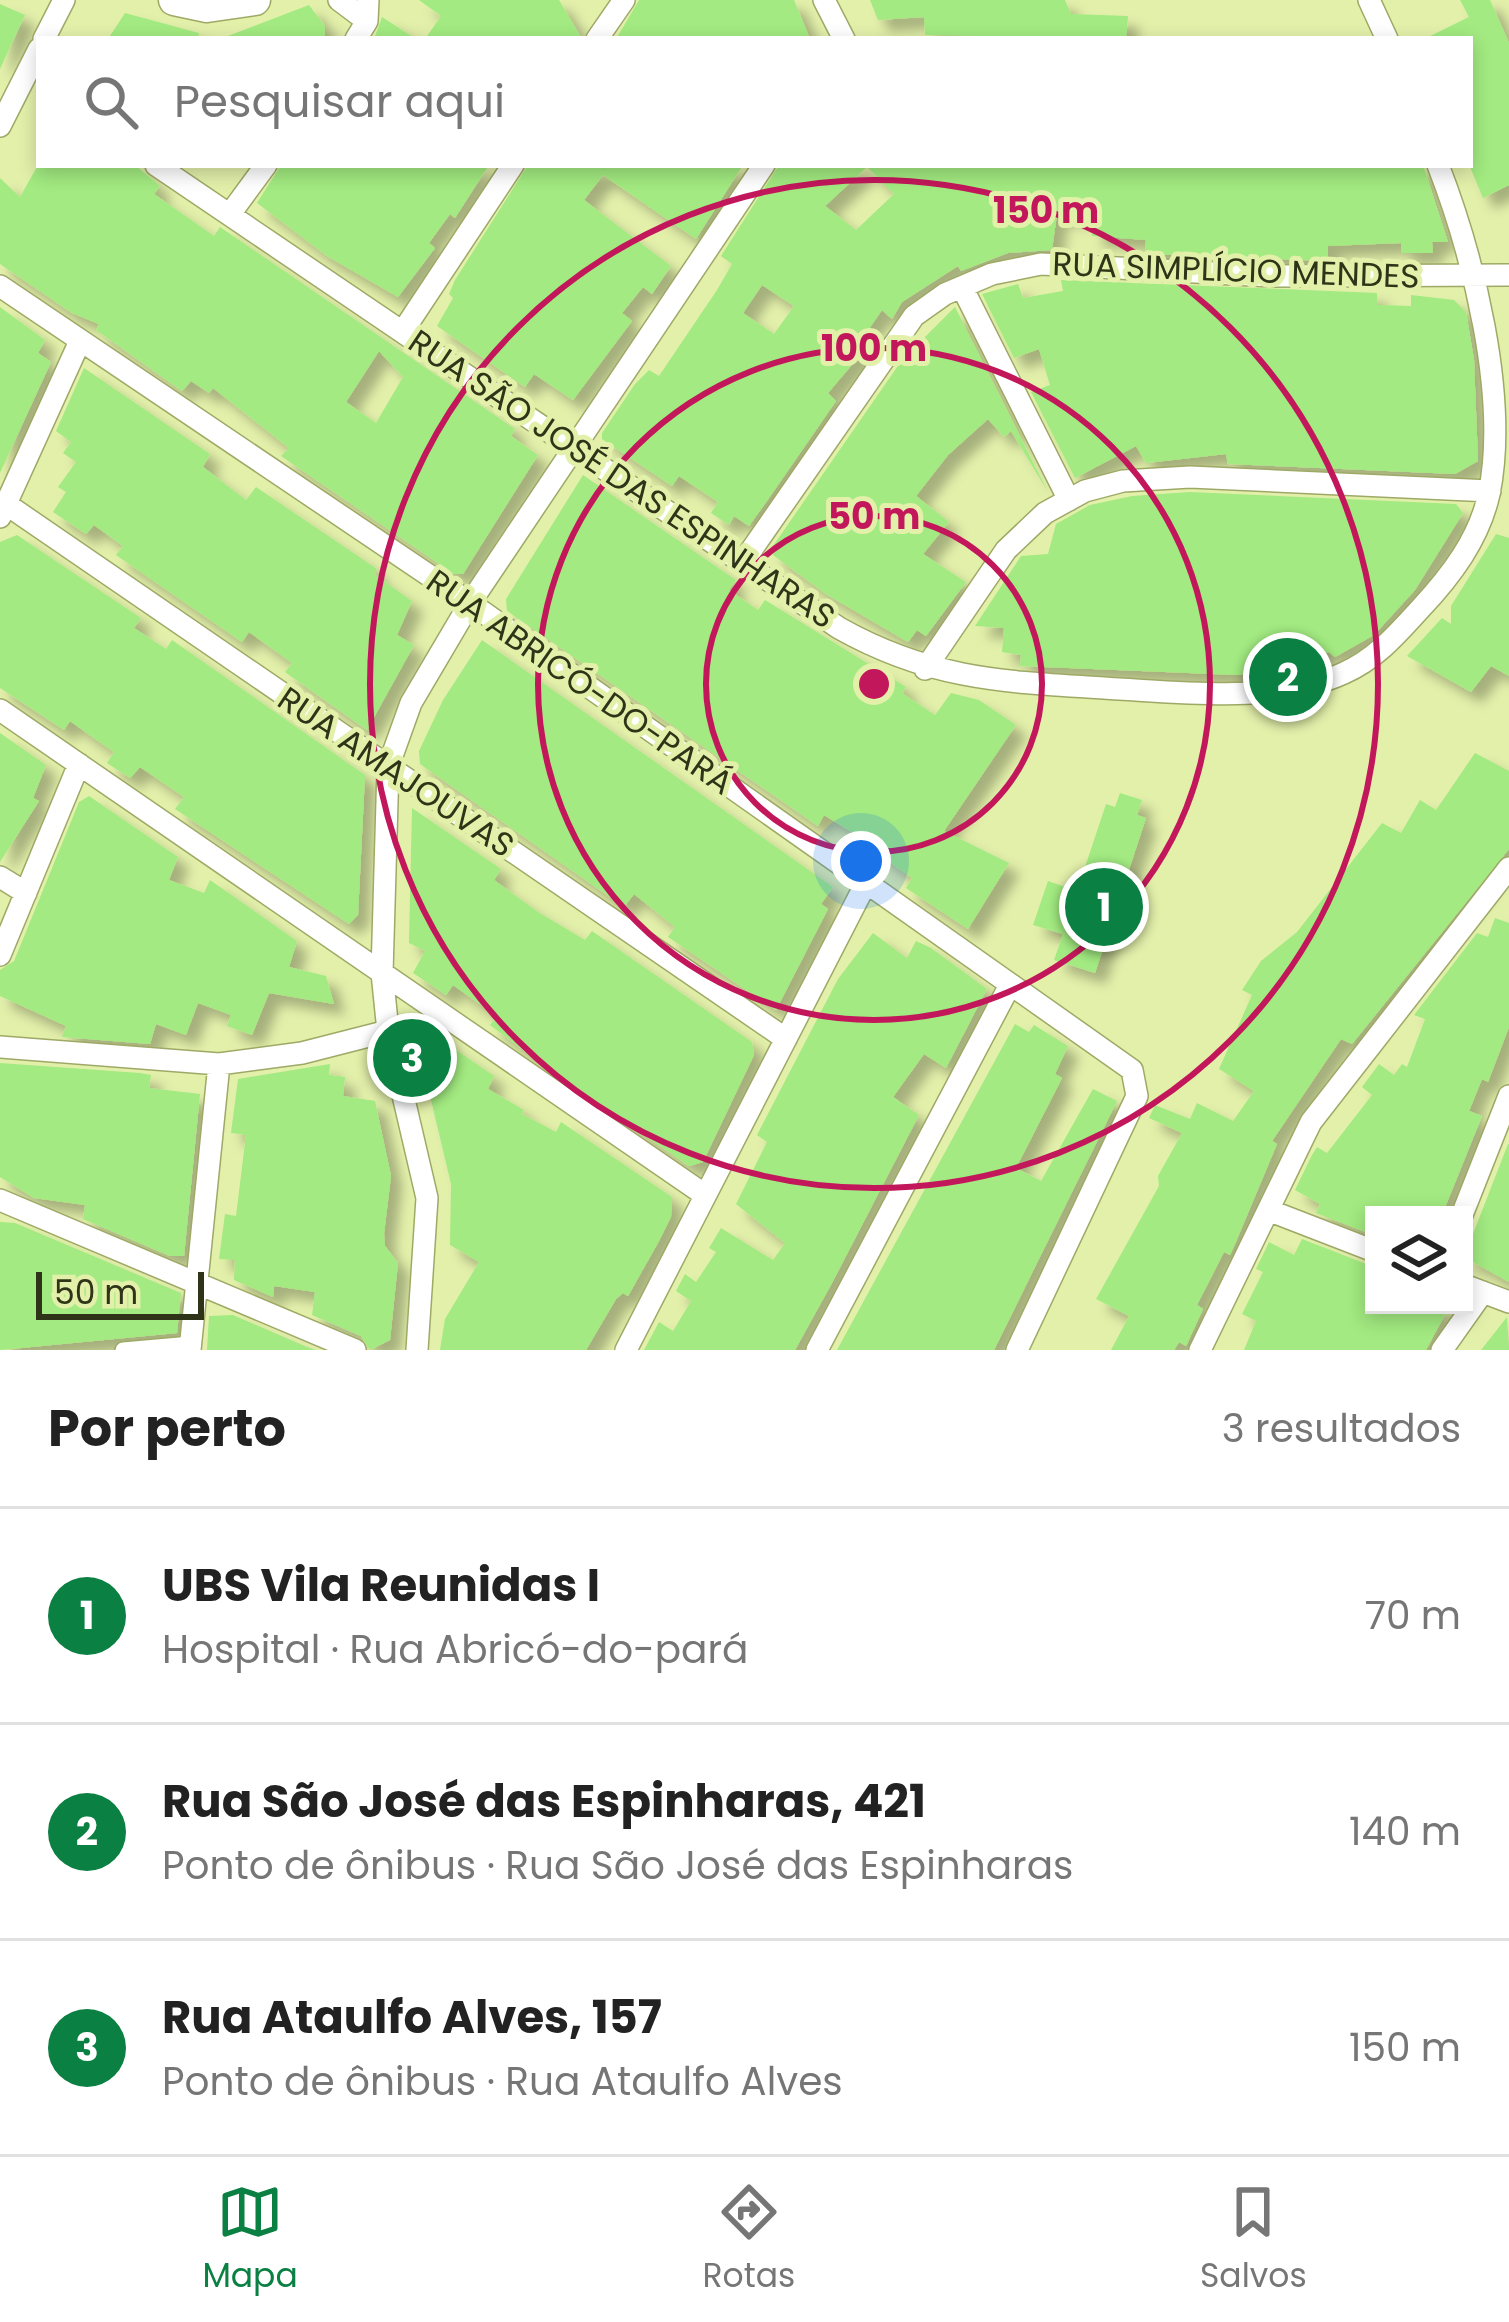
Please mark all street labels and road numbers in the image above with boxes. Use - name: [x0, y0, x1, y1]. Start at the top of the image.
- street label: RUA SIMPLÍCIO MENDES: [1052, 240, 1420, 300]
- street label: RUA SÃO JOSÉ DAS ESPINHARAS: [399, 318, 845, 640]
- street label: RUA ABRICÓ-DO-PARÁ: [417, 558, 743, 806]
- street label: RUA AMAJOUVAS: [268, 675, 524, 869]

